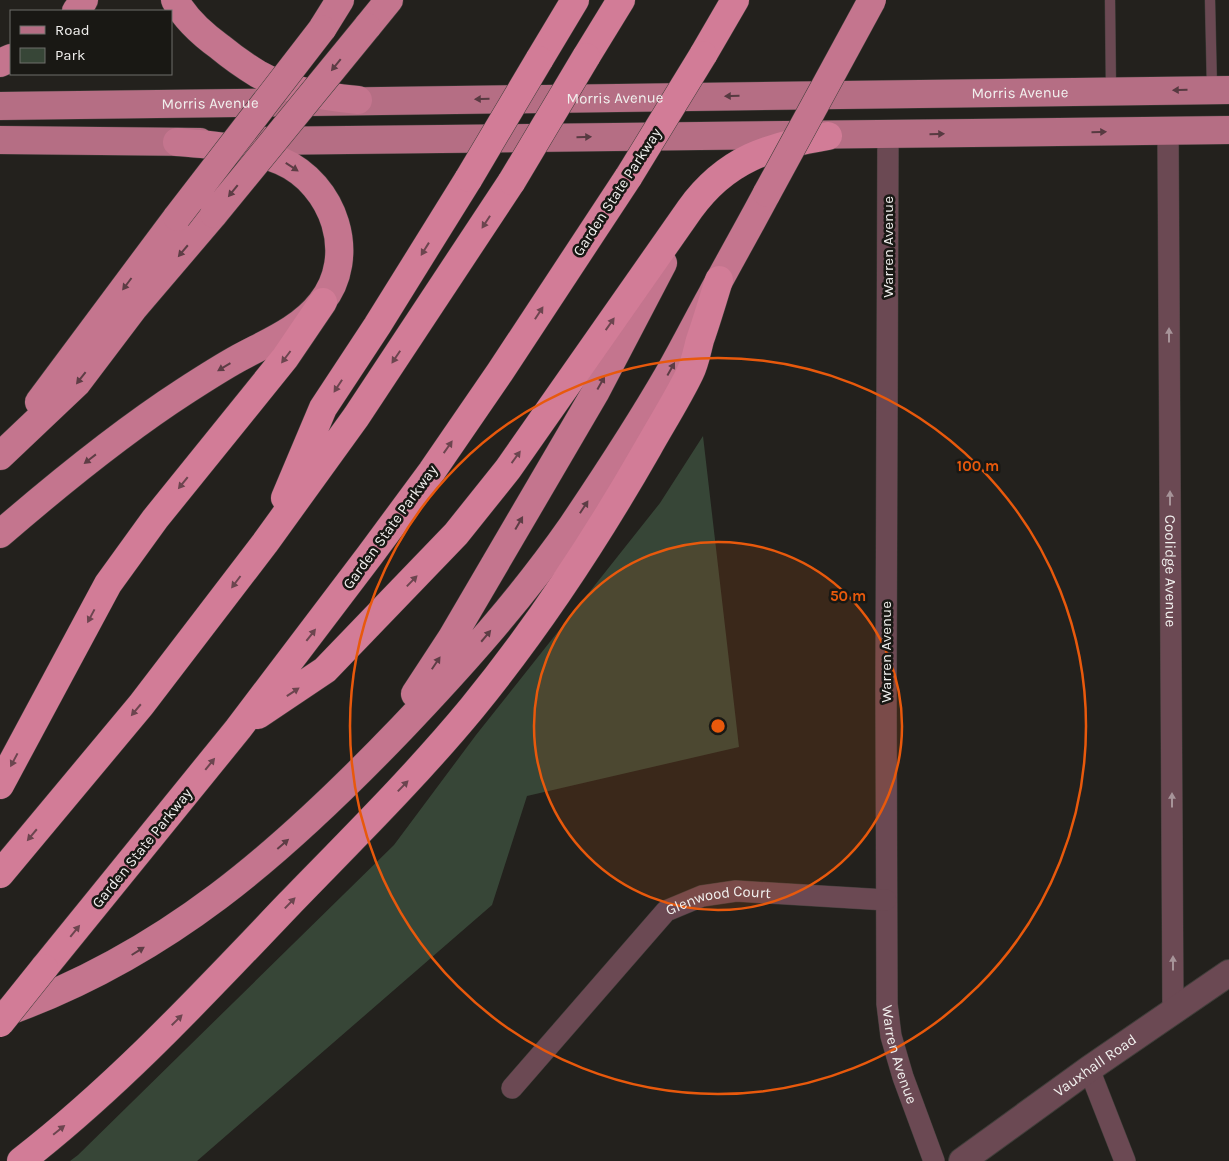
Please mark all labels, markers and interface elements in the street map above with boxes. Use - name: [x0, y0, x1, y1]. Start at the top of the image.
- legend: [10, 10, 172, 75]
- text: Road: [55, 21, 90, 39]
- text: Park: [55, 46, 85, 64]
- one-way arrow: [330, 58, 341, 71]
- street label: Morris Avenue: [971, 83, 1069, 102]
- one-way arrow: [1172, 87, 1188, 95]
- street label: Morris Avenue: [566, 88, 664, 108]
- one-way arrow: [723, 92, 739, 100]
- street label: Morris Avenue: [161, 94, 259, 113]
- one-way arrow: [473, 95, 489, 103]
- street label: Garden State Parkway: [569, 125, 665, 259]
- one-way arrow: [1092, 128, 1108, 136]
- one-way arrow: [929, 130, 945, 138]
- one-way arrow: [576, 133, 592, 141]
- one-way arrow: [285, 162, 299, 172]
- one-way arrow: [227, 184, 238, 197]
- street label: Warren Avenue: [879, 196, 897, 298]
- one-way arrow: [481, 215, 491, 228]
- one-way arrow: [421, 243, 430, 256]
- one-way arrow: [177, 244, 188, 257]
- one-way arrow: [122, 277, 132, 291]
- one-way arrow: [534, 306, 544, 319]
- one-way arrow: [605, 317, 615, 331]
- one-way arrow: [1165, 327, 1173, 343]
- one-way arrow: [280, 350, 291, 363]
- one-way arrow: [391, 350, 401, 364]
- one-way arrow: [217, 362, 230, 371]
- one-way arrow: [667, 362, 675, 377]
- one-way arrow: [76, 371, 86, 384]
- one-way arrow: [596, 376, 605, 389]
- one-way arrow: [333, 379, 342, 393]
- one-way arrow: [443, 440, 453, 454]
- one-way arrow: [511, 450, 521, 464]
- one-way arrow: [83, 454, 97, 464]
- text: 100 m: [957, 457, 999, 475]
- street label: Garden State Parkway: [339, 461, 441, 593]
- one-way arrow: [178, 476, 189, 489]
- one-way arrow: [1166, 490, 1174, 506]
- one-way arrow: [580, 500, 589, 514]
- street label: Coolidge Avenue: [1161, 515, 1180, 627]
- one-way arrow: [515, 516, 523, 531]
- one-way arrow: [230, 575, 241, 588]
- one-way arrow: [406, 576, 418, 588]
- text: 50 m: [830, 587, 866, 605]
- street label: Warren Avenue: [877, 601, 895, 703]
- one-way arrow: [87, 609, 95, 624]
- one-way arrow: [305, 629, 316, 642]
- one-way arrow: [481, 630, 492, 643]
- one-way arrow: [432, 656, 441, 670]
- one-way arrow: [287, 687, 300, 697]
- one-way arrow: [131, 704, 142, 717]
- centre of rings: [709, 717, 727, 735]
- one-way arrow: [10, 752, 18, 767]
- one-way arrow: [205, 758, 216, 771]
- one-way arrow: [397, 780, 409, 792]
- street label: Garden State Parkway: [88, 784, 196, 912]
- one-way arrow: [1168, 792, 1176, 808]
- one-way arrow: [27, 828, 38, 841]
- one-way arrow: [276, 839, 289, 850]
- street label: Glenwood Court: [663, 882, 772, 919]
- one-way arrow: [284, 897, 296, 909]
- one-way arrow: [69, 924, 80, 937]
- one-way arrow: [131, 946, 145, 955]
- one-way arrow: [1169, 955, 1177, 971]
- street label: Warren Avenue: [878, 1004, 921, 1106]
- one-way arrow: [171, 1014, 183, 1026]
- street label: Vauxhall Road: [1050, 1030, 1140, 1100]
- one-way arrow: [52, 1125, 65, 1136]

